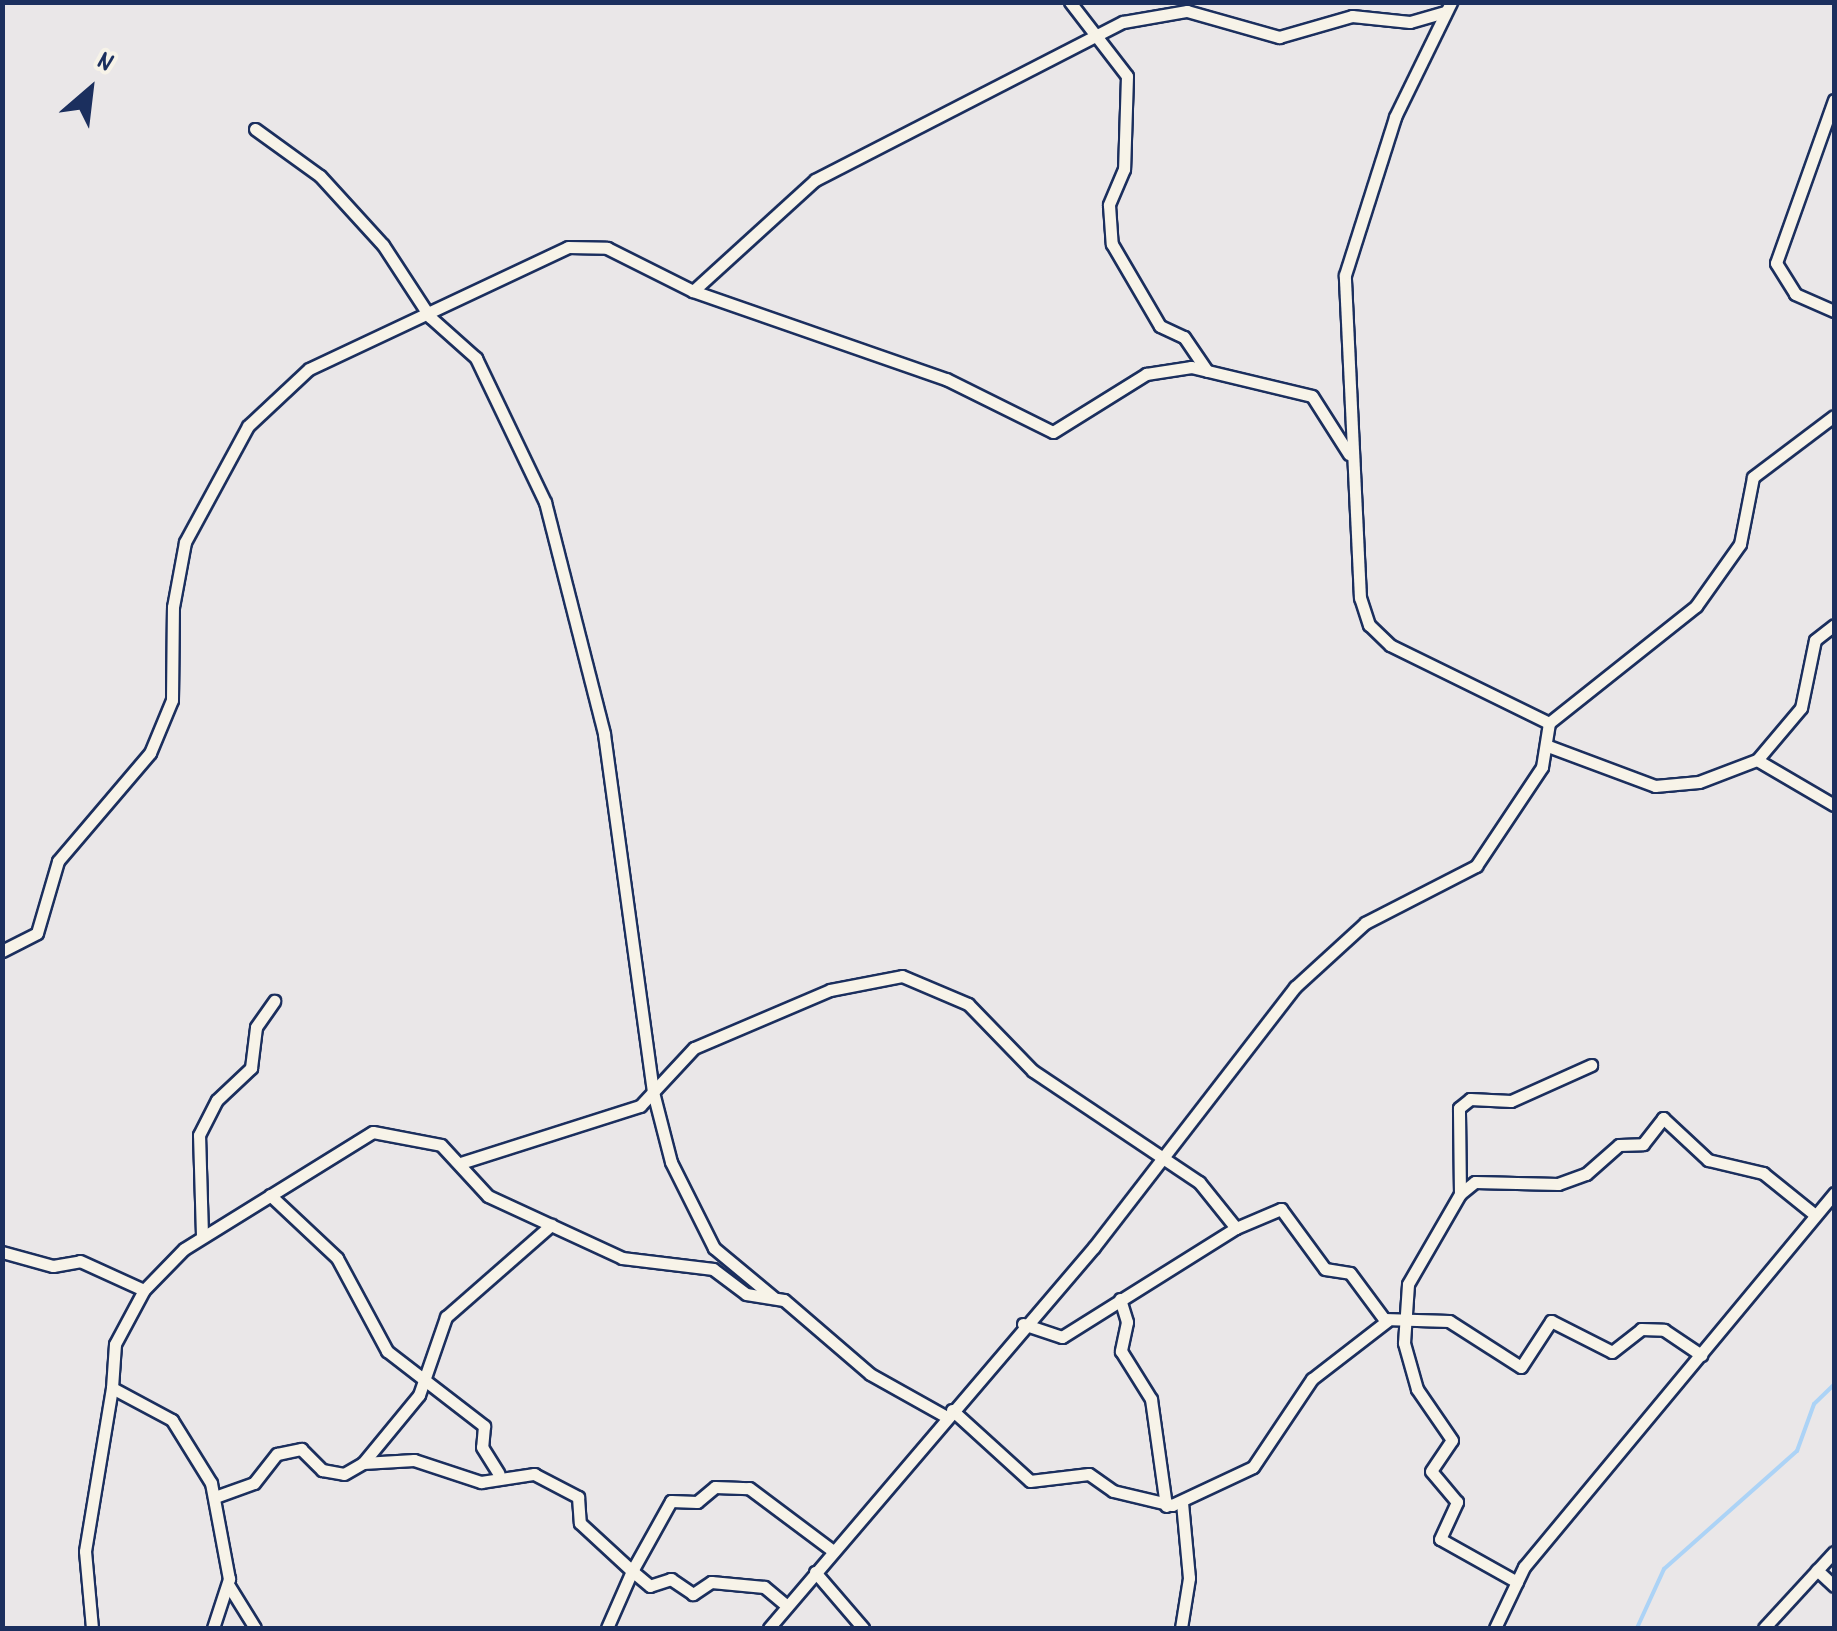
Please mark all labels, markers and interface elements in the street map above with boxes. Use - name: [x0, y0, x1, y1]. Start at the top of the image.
- north arrow: [40, 40, 140, 140]
- text: N: [89, 43, 120, 84]

